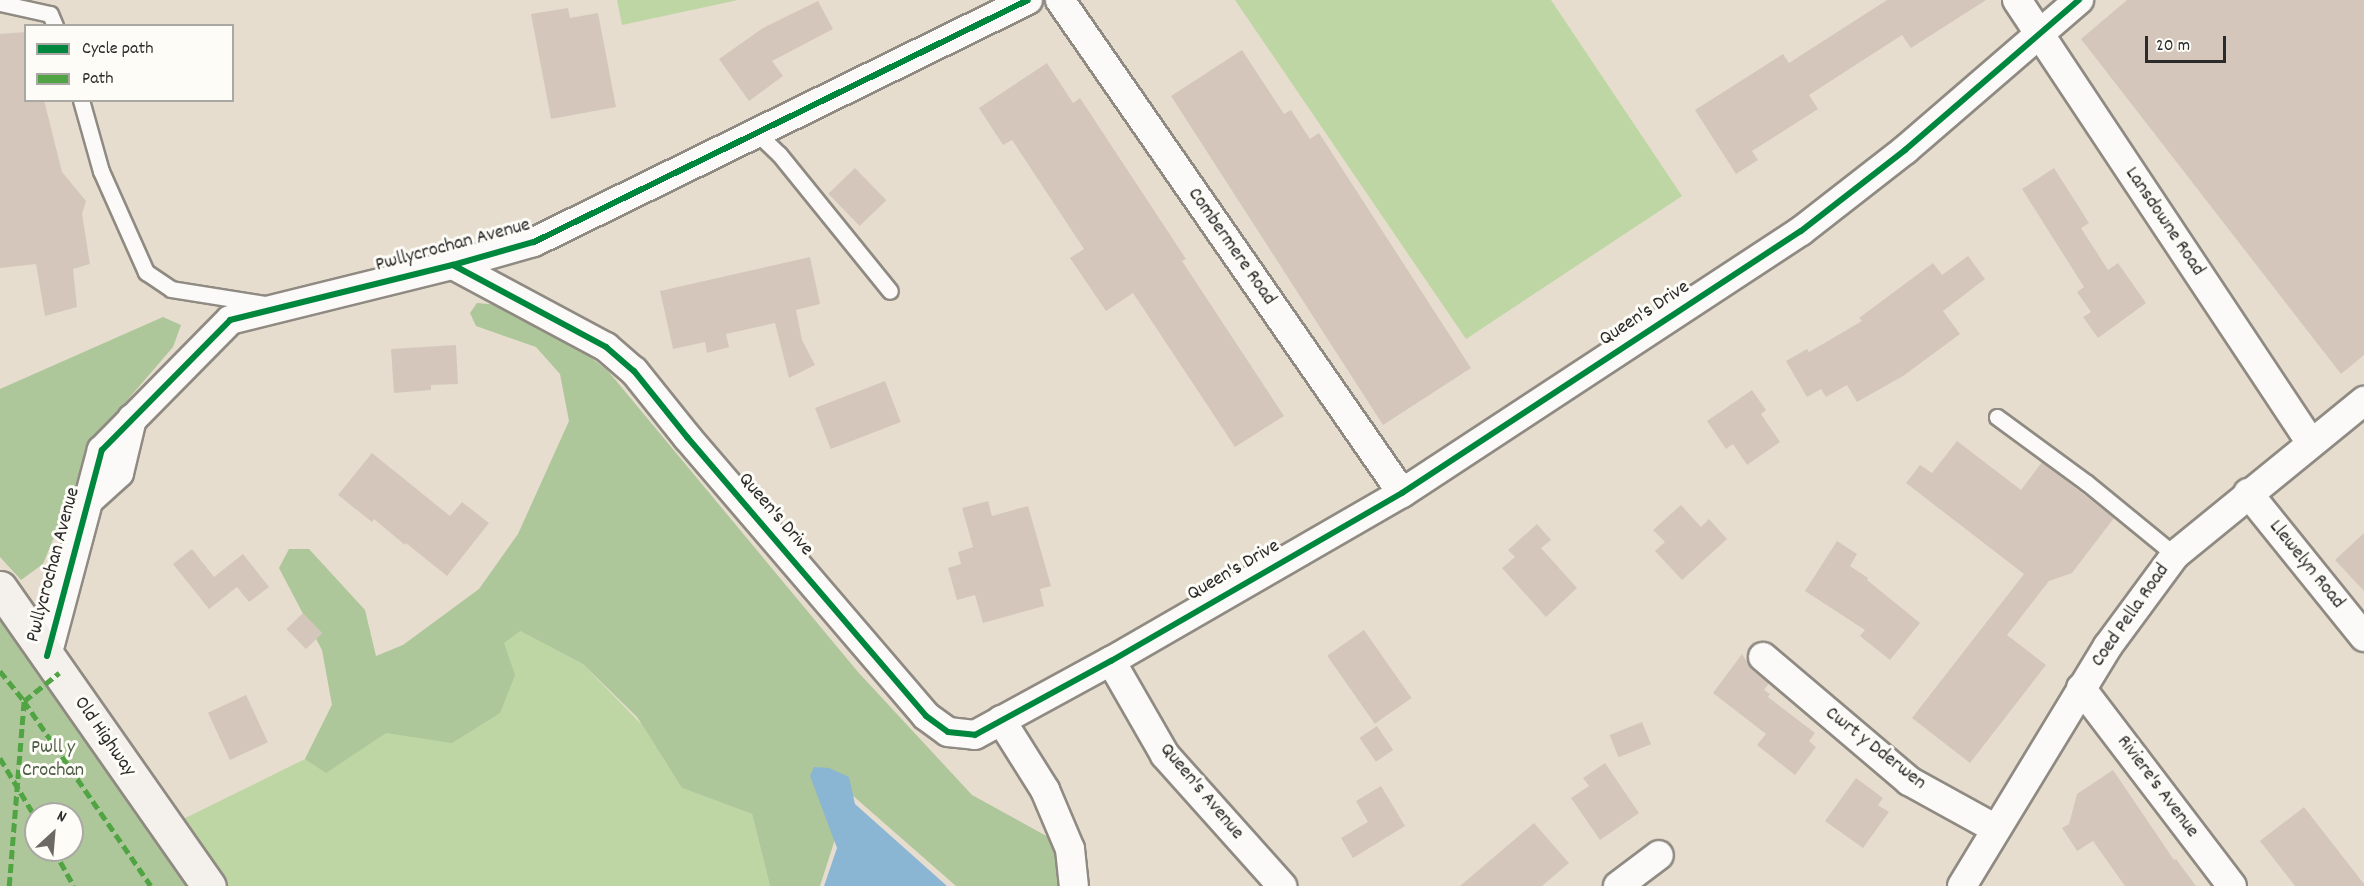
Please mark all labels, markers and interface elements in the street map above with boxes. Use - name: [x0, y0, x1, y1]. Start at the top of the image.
- legend: [24, 24, 234, 102]
- scale bar: [2148, 24, 2229, 62]
- text: 20 m: [2156, 34, 2190, 59]
- text: Cycle path: [82, 37, 153, 62]
- text: Path: [82, 67, 114, 92]
- street label: Lansdowne Road: [2119, 163, 2209, 281]
- street label: Combermere Road: [1182, 184, 1280, 310]
- street label: Pwllycrochan Avenue: [373, 214, 533, 278]
- street label: Queen's Drive: [1595, 276, 1695, 352]
- street label: Queen's Drive: [732, 468, 818, 562]
- street label: Pwllycrochan Avenue: [22, 485, 86, 645]
- street label: Llewelyn Road: [2263, 516, 2349, 614]
- street label: Queen's Drive: [1184, 535, 1284, 607]
- street label: Coed Pella Road: [2087, 560, 2175, 672]
- street label: Old Highway: [68, 692, 140, 782]
- street label: Cwrt y Dderwen: [1820, 702, 1930, 796]
- street label: Riviere's Avenue: [2111, 731, 2203, 843]
- park label: Pwll y Crochan: [22, 737, 84, 784]
- street label: Queen's Avenue: [1154, 739, 1248, 845]
- north arrow: [24, 802, 84, 862]
- text: N: [53, 805, 70, 829]

